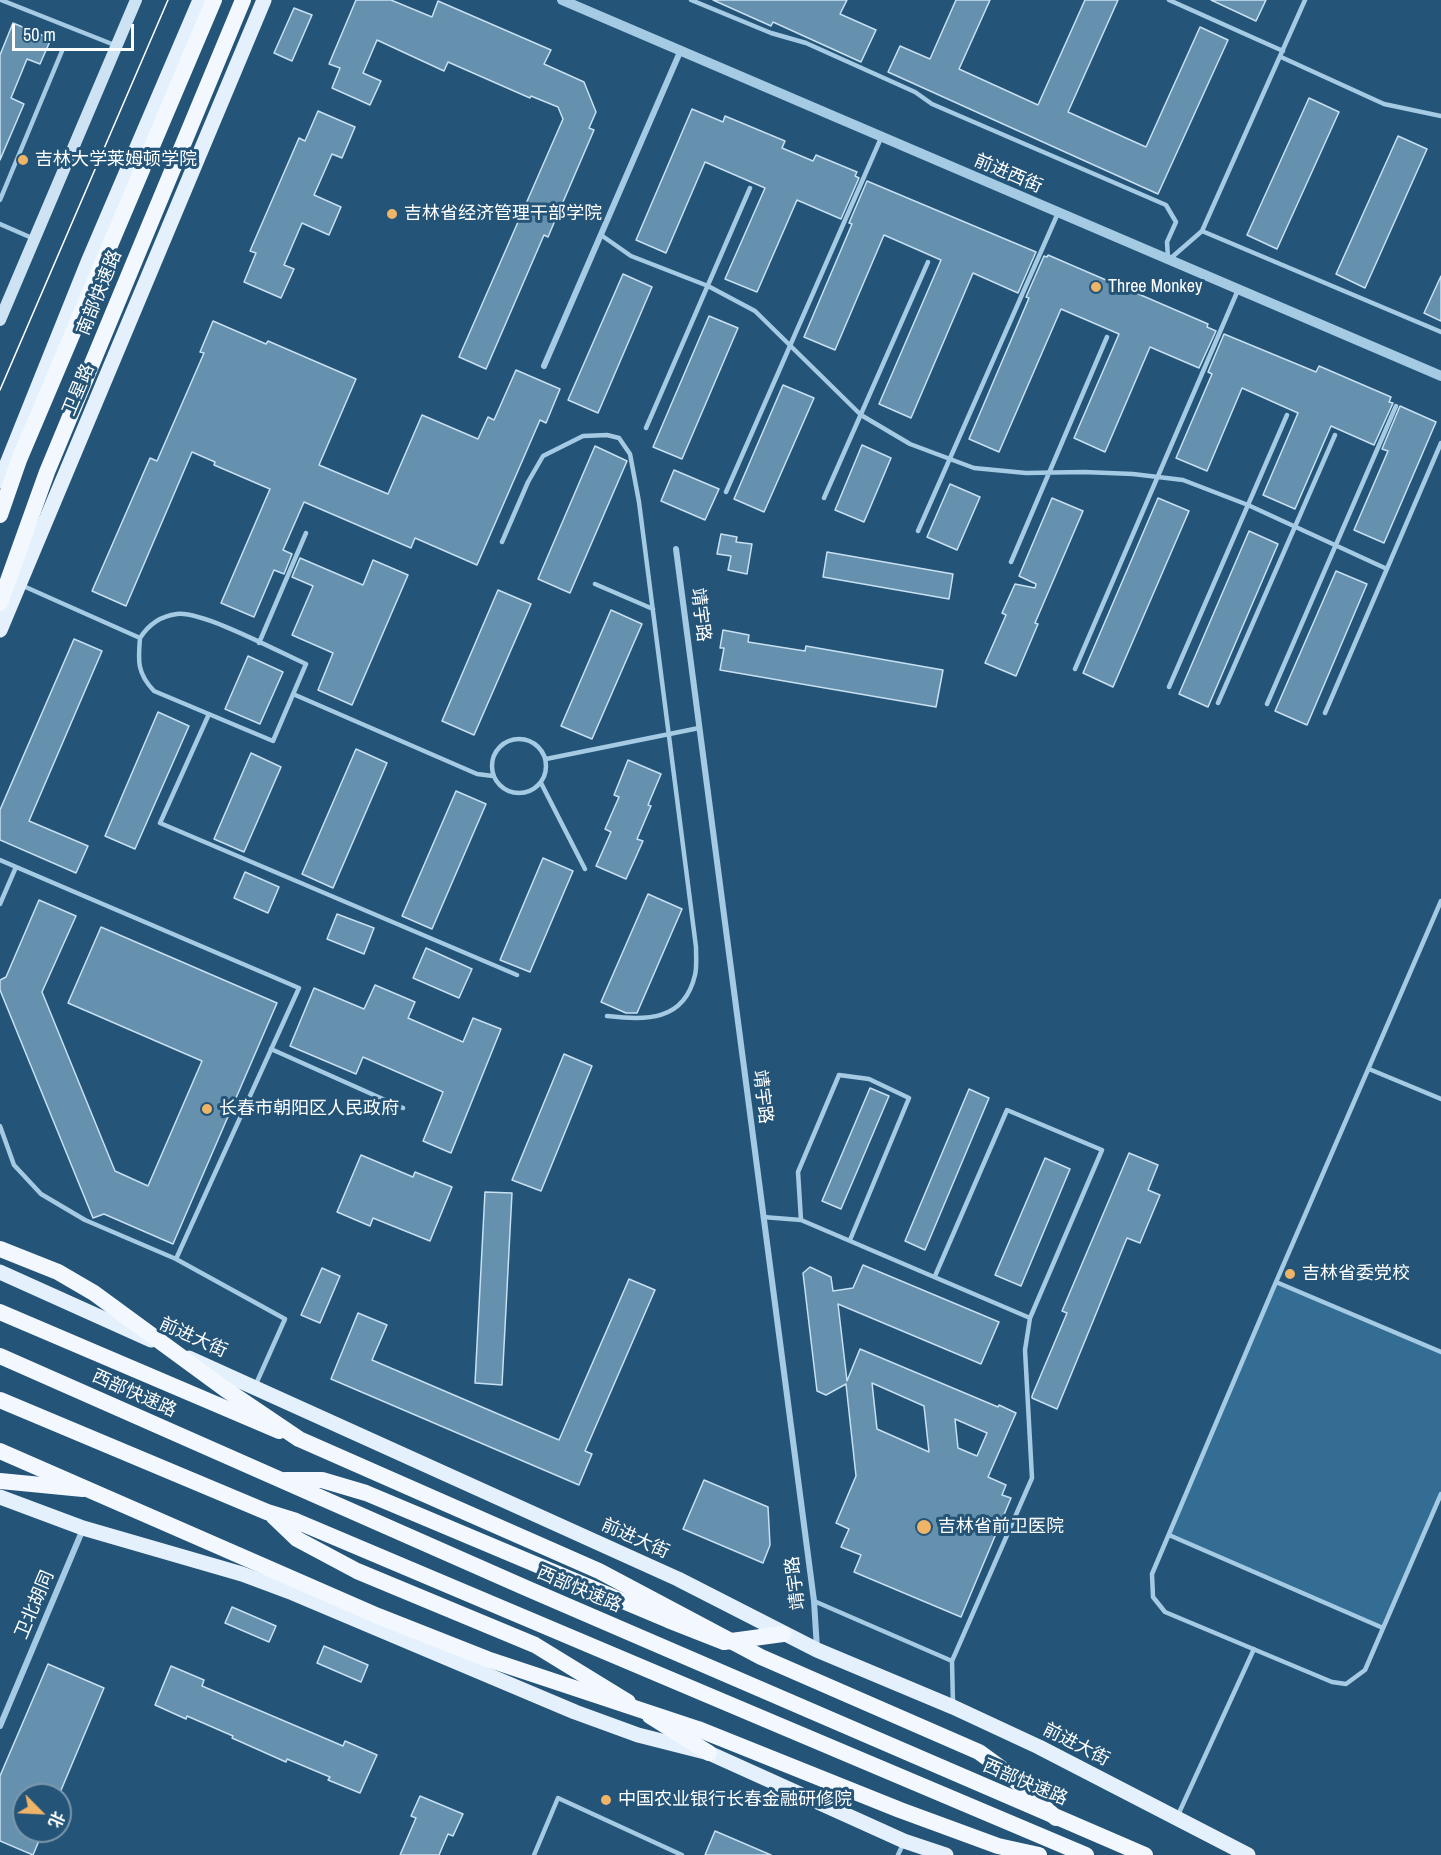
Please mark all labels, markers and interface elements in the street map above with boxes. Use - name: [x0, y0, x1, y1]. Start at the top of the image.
- scale bar: [15, 12, 136, 50]
- text: 50 m: [23, 22, 56, 47]
- place label: 吉林大学莱姆顿学院: [35, 149, 197, 171]
- street label: 前进西街: [971, 150, 1045, 198]
- marker: 吉林大学莱姆顿学院: [16, 153, 30, 167]
- place label: 吉林省经济管理干部学院: [404, 203, 602, 225]
- marker: 吉林省经济管理干部学院: [385, 207, 399, 221]
- street label: 南部快速路: [73, 247, 127, 339]
- place label: Three Monkey: [1108, 276, 1202, 298]
- marker: Three Monkey: [1089, 280, 1103, 294]
- street label: 卫星路: [59, 361, 99, 419]
- street label: 靖宇路: [686, 587, 714, 643]
- street label: 靖宇路: [748, 1069, 776, 1125]
- place label: 长春市朝阳区人民政府: [219, 1098, 399, 1120]
- marker: 长春市朝阳区人民政府: [200, 1102, 214, 1116]
- place label: 吉林省委党校: [1302, 1263, 1410, 1285]
- marker: 吉林省委党校: [1283, 1267, 1297, 1281]
- street label: 前进大街: [156, 1313, 230, 1363]
- street label: 西部快速路: [88, 1366, 180, 1422]
- street label: 前进大街: [598, 1514, 672, 1564]
- place label: 吉林省前卫医院: [938, 1516, 1064, 1538]
- marker: 吉林省前卫医院: [915, 1518, 933, 1536]
- street label: 靖宇路: [782, 1555, 810, 1611]
- street label: 西部快速路: [533, 1562, 625, 1618]
- street label: 卫北胡同: [11, 1568, 59, 1642]
- street label: 前进大街: [1039, 1719, 1113, 1771]
- street label: 西部快速路: [979, 1755, 1071, 1811]
- north arrow: [12, 1783, 72, 1843]
- place label: 中国农业银行长春金融研修院: [618, 1789, 852, 1811]
- marker: 中国农业银行长春金融研修院: [599, 1793, 613, 1807]
- text: 北: [43, 1808, 70, 1831]

